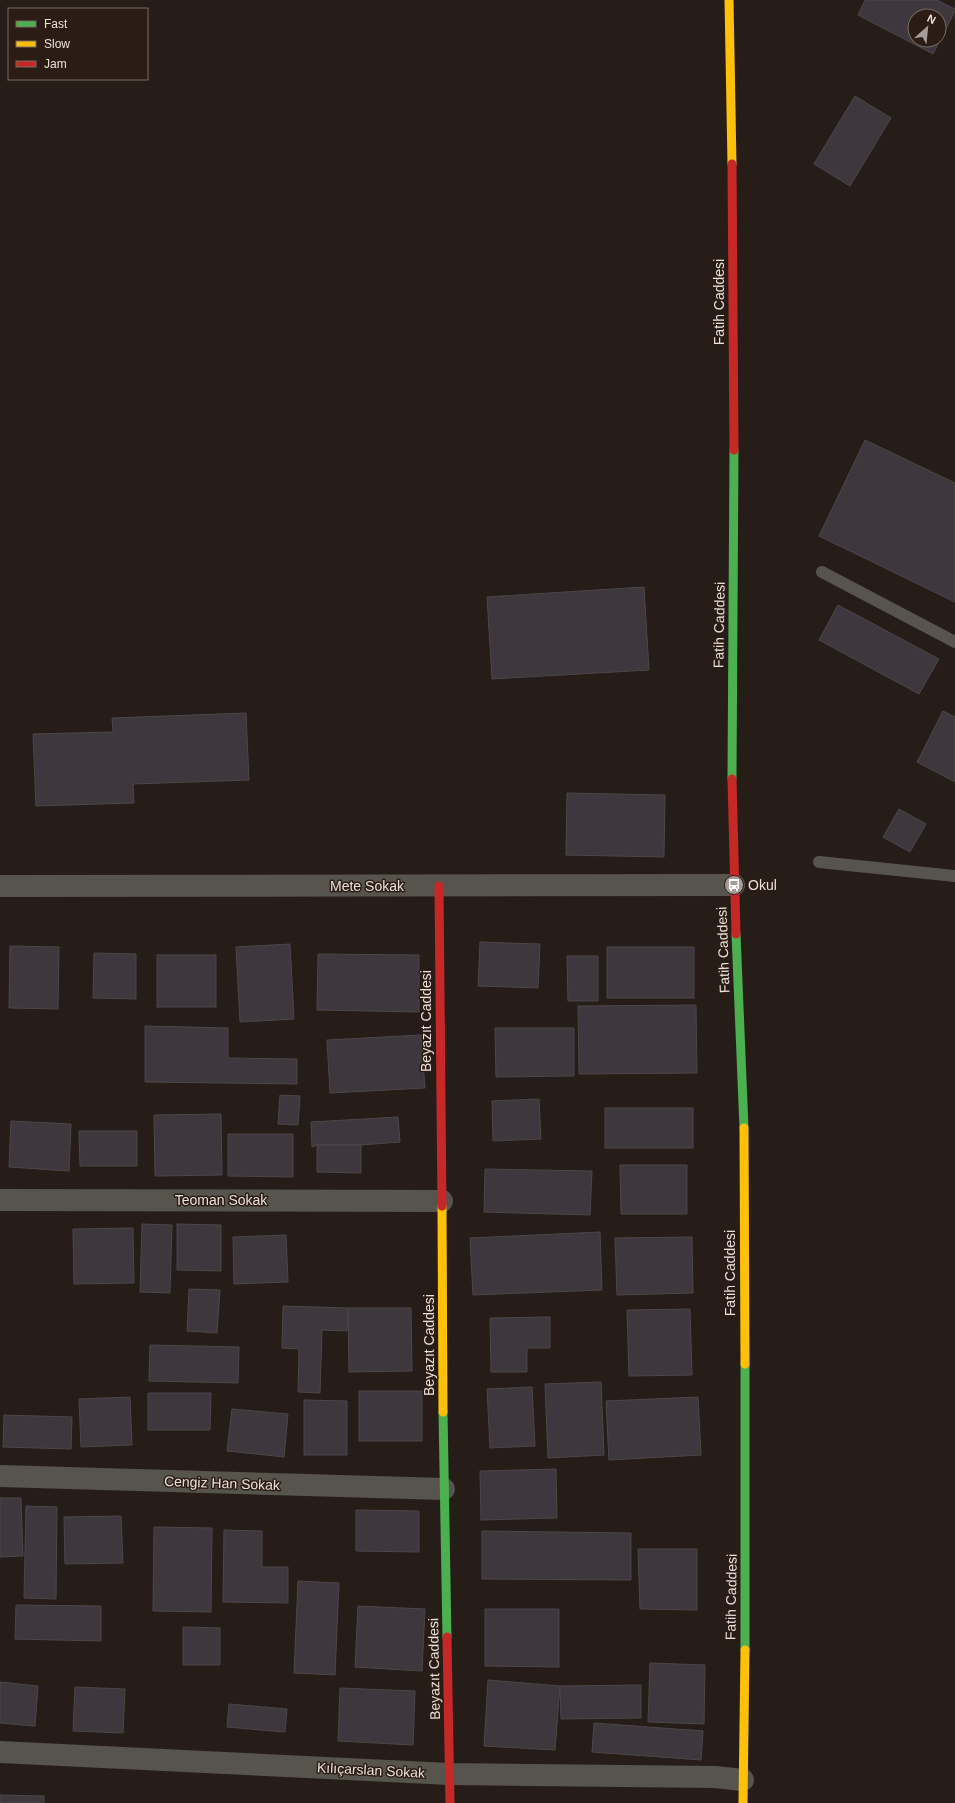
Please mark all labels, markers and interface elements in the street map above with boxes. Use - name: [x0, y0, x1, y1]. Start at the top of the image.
- legend: [8, 8, 148, 80]
- north arrow: [907, 8, 947, 48]
- text: N: [925, 12, 938, 26]
- text: Fast: [44, 17, 68, 31]
- text: Slow: [44, 37, 70, 51]
- text: Jam: [44, 57, 67, 71]
- street label: Fatih Caddesi: [711, 259, 727, 345]
- street label: Fatih Caddesi: [710, 582, 728, 668]
- bus stop icon: Okul: [723, 874, 745, 896]
- place label: Okul: [748, 877, 777, 893]
- street label: Mete Sokak: [330, 878, 405, 894]
- street label: Fatih Caddesi: [713, 907, 733, 993]
- street label: Beyazıt Caddesi: [418, 970, 434, 1072]
- street label: Teoman Sokak: [175, 1192, 268, 1208]
- street label: Fatih Caddesi: [722, 1230, 738, 1316]
- street label: Beyazıt Caddesi: [421, 1294, 437, 1396]
- street label: Cengiz Han Sokak: [164, 1473, 281, 1493]
- street label: Fatih Caddesi: [722, 1554, 740, 1640]
- street label: Beyazıt Caddesi: [425, 1618, 443, 1720]
- street label: Kılıçarslan Sokak: [317, 1759, 426, 1781]

